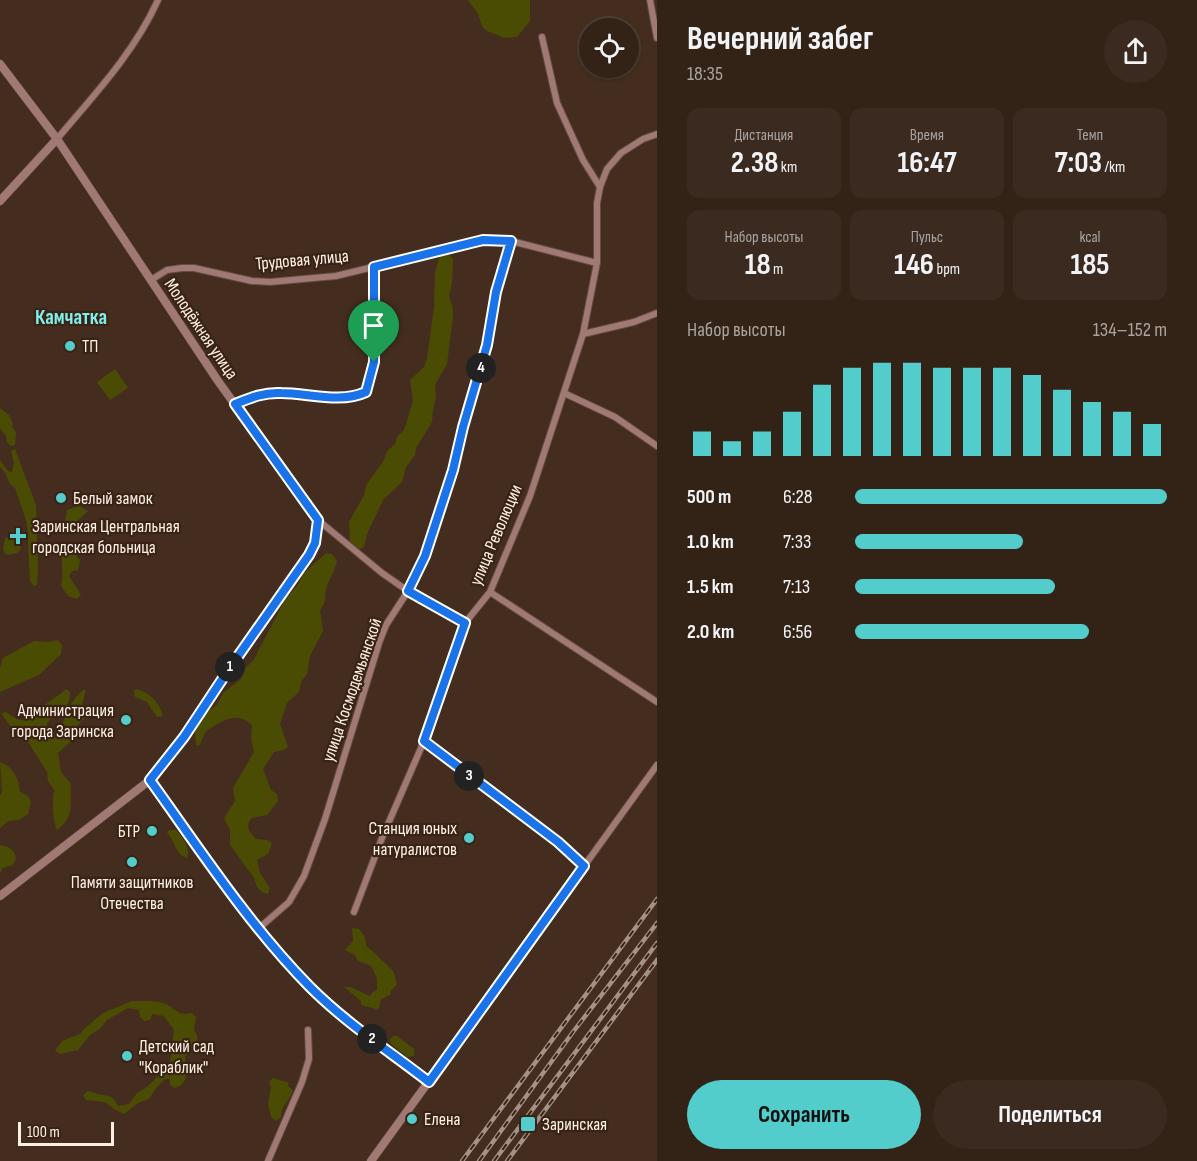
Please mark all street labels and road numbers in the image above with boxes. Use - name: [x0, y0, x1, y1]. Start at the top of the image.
- street label: Трудовая улица: [254, 245, 350, 275]
- street label: Молодёжная улица: [160, 275, 242, 383]
- street label: улица Революции: [465, 481, 527, 589]
- street label: улица Космодемьянской: [318, 615, 386, 765]

